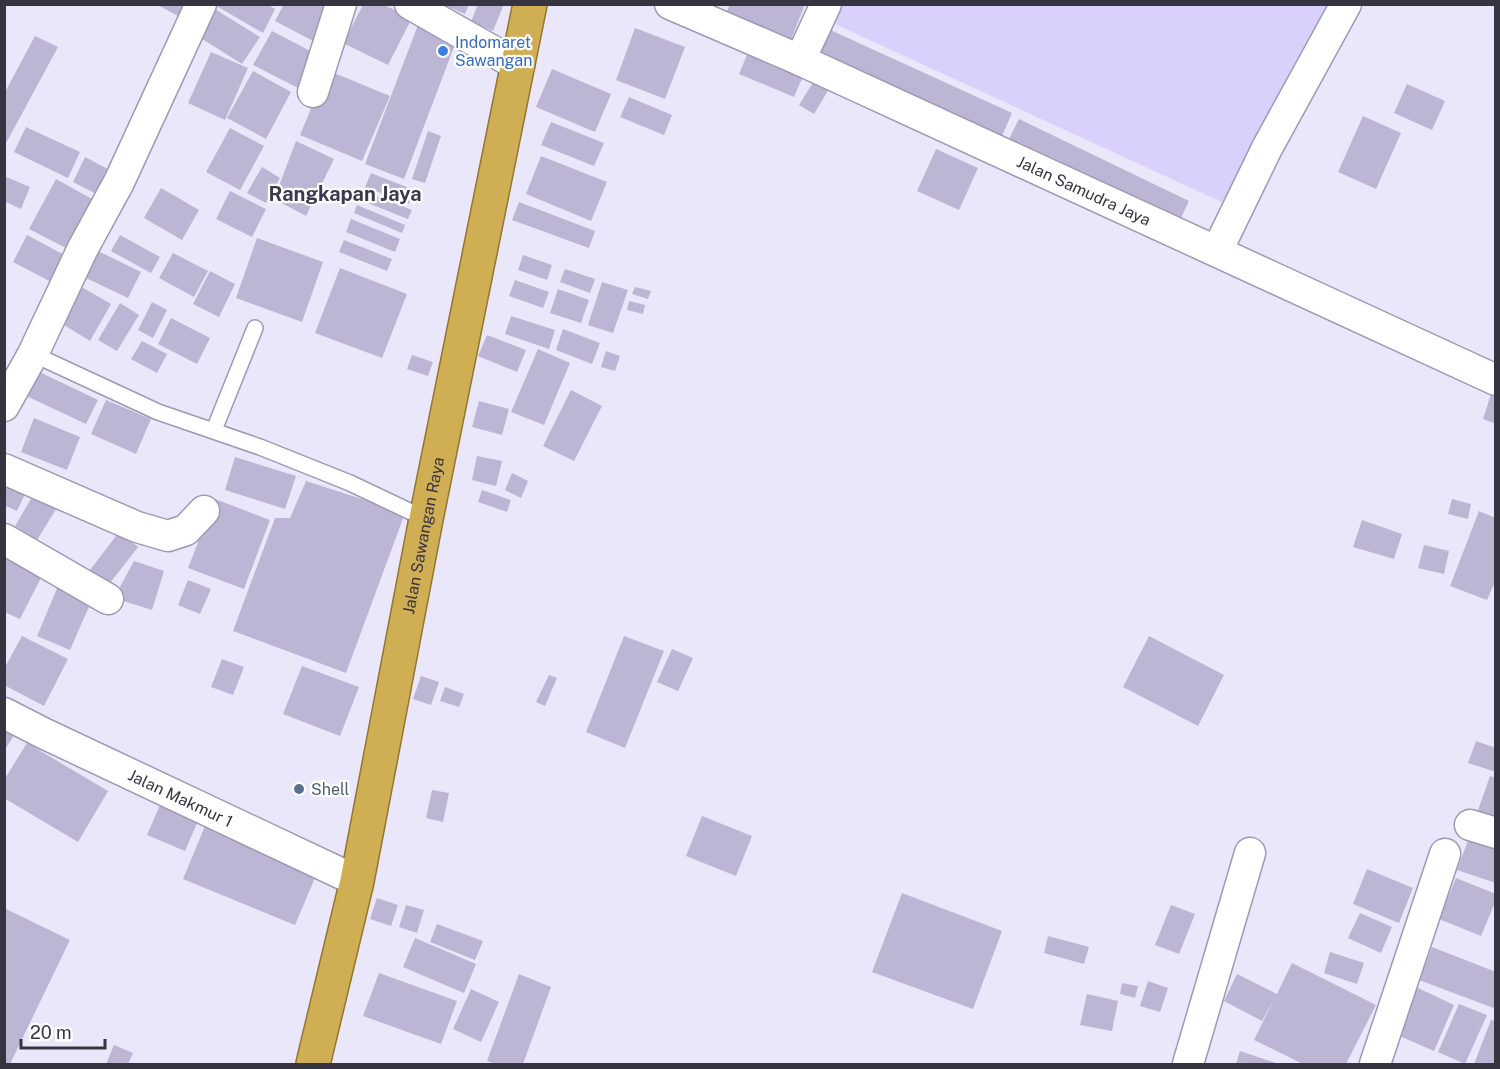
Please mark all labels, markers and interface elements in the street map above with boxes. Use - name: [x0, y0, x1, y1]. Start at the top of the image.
- place label: Indomaret Sawangan: [455, 33, 532, 70]
- marker: Indomaret Sawangan: [436, 44, 450, 58]
- street label: Jalan Samudra Jaya: [1014, 152, 1153, 230]
- district label: Rangkapan Jaya: [268, 182, 422, 206]
- street label: Jalan Sawangan Raya: [399, 455, 448, 616]
- street label: Jalan Makmur 1: [125, 765, 236, 831]
- place label: Shell: [311, 780, 350, 799]
- marker: Shell: [292, 782, 306, 796]
- scale bar: [21, 1012, 105, 1050]
- text: 20 m: [30, 1022, 72, 1043]

